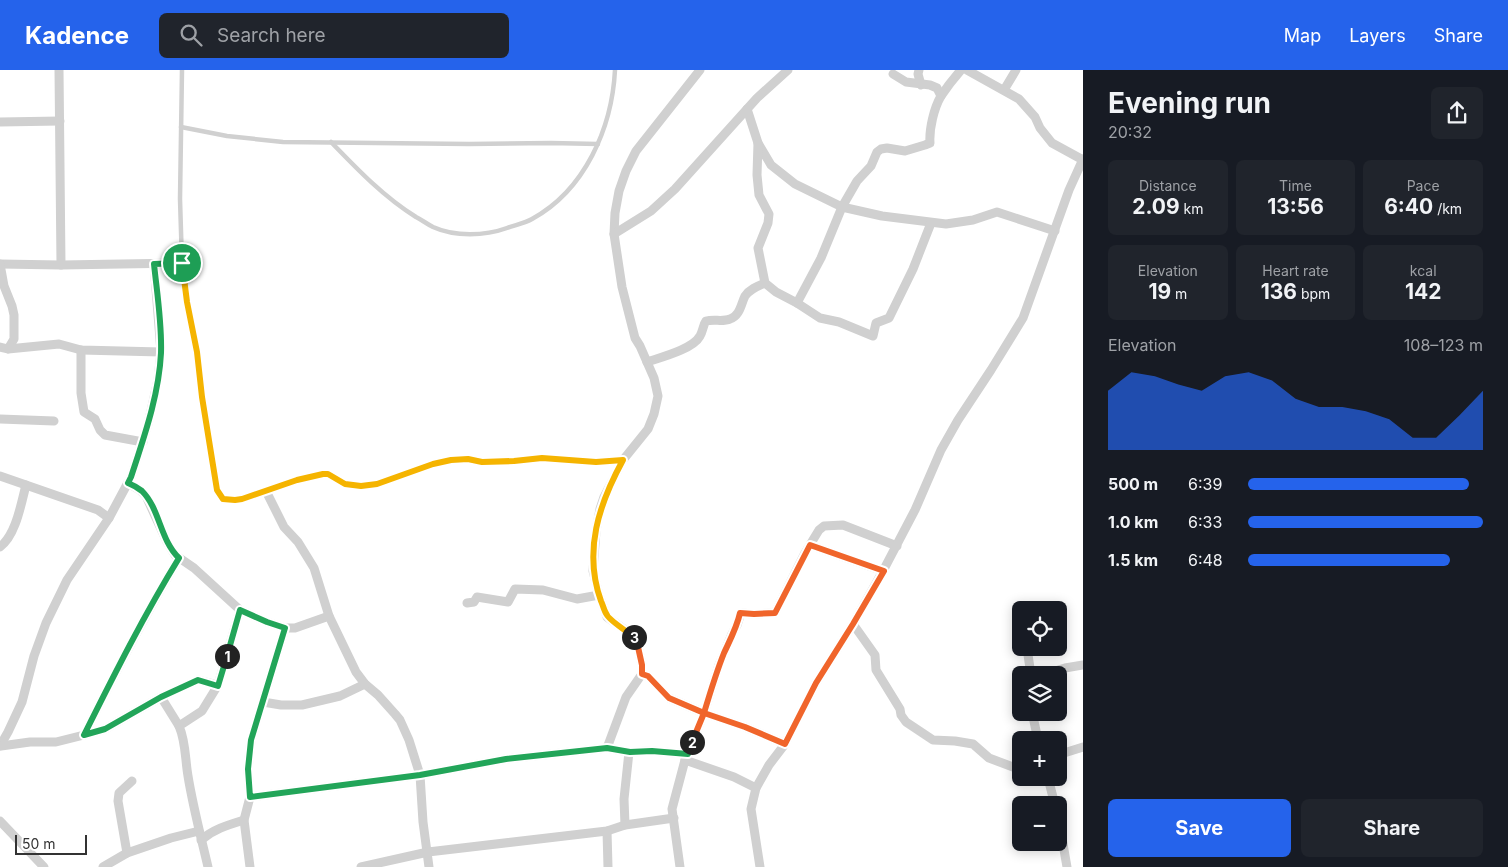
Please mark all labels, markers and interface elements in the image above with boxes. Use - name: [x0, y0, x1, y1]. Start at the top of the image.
- search box: [159, 13, 509, 58]
- text: Kadence: [25, 21, 129, 50]
- icon: search: [177, 21, 205, 49]
- text: Search here: [217, 24, 326, 47]
- text: Map: [1284, 25, 1321, 46]
- text: Layers: [1349, 25, 1406, 46]
- text: Share: [1434, 25, 1483, 46]
- text: Evening run: [1108, 86, 1271, 120]
- button: share: [1431, 87, 1483, 139]
- text: 20:32: [1108, 122, 1152, 142]
- text: Distance: [1139, 177, 1197, 194]
- text: Time: [1279, 177, 1312, 194]
- text: Pace: [1407, 177, 1440, 194]
- text: 2.09: [1132, 194, 1180, 219]
- text: 13:56: [1267, 194, 1324, 219]
- text: 6:40: [1384, 194, 1433, 219]
- text: km: [1180, 200, 1203, 217]
- text: /km: [1433, 200, 1462, 217]
- pin: [161, 242, 203, 284]
- icon: arrive: [168, 249, 196, 277]
- text: Elevation: [1138, 262, 1198, 279]
- text: Heart rate: [1262, 262, 1329, 279]
- text: kcal: [1410, 262, 1437, 279]
- text: 19: [1148, 279, 1171, 304]
- text: 136: [1261, 279, 1297, 304]
- text: 142: [1405, 279, 1441, 304]
- text: m: [1171, 285, 1187, 302]
- text: bpm: [1297, 285, 1330, 302]
- text: Elevation: [1108, 335, 1177, 355]
- text: 108–123 m: [1404, 335, 1483, 355]
- text: 500 m: [1108, 474, 1158, 494]
- text: 6:39: [1188, 474, 1222, 494]
- text: 1.0 km: [1108, 512, 1158, 532]
- text: 6:33: [1188, 512, 1222, 532]
- text: 1.5 km: [1108, 550, 1158, 570]
- text: 6:48: [1188, 550, 1223, 570]
- map controls: [1012, 601, 1067, 851]
- button: locate: [1012, 601, 1067, 656]
- pin: 3: [622, 624, 646, 650]
- text: 3: [630, 629, 639, 646]
- pin: 1: [214, 644, 240, 668]
- text: 1: [224, 648, 231, 665]
- button: layers: [1012, 666, 1067, 721]
- pin: 2: [680, 730, 704, 754]
- button: +: [1012, 731, 1067, 786]
- text: 2: [688, 734, 697, 751]
- button: −: [1012, 796, 1067, 851]
- button: Save: [1108, 799, 1291, 857]
- button: Share: [1301, 799, 1483, 857]
- scale bar: [15, 832, 88, 855]
- text: 50 m: [22, 835, 56, 852]

